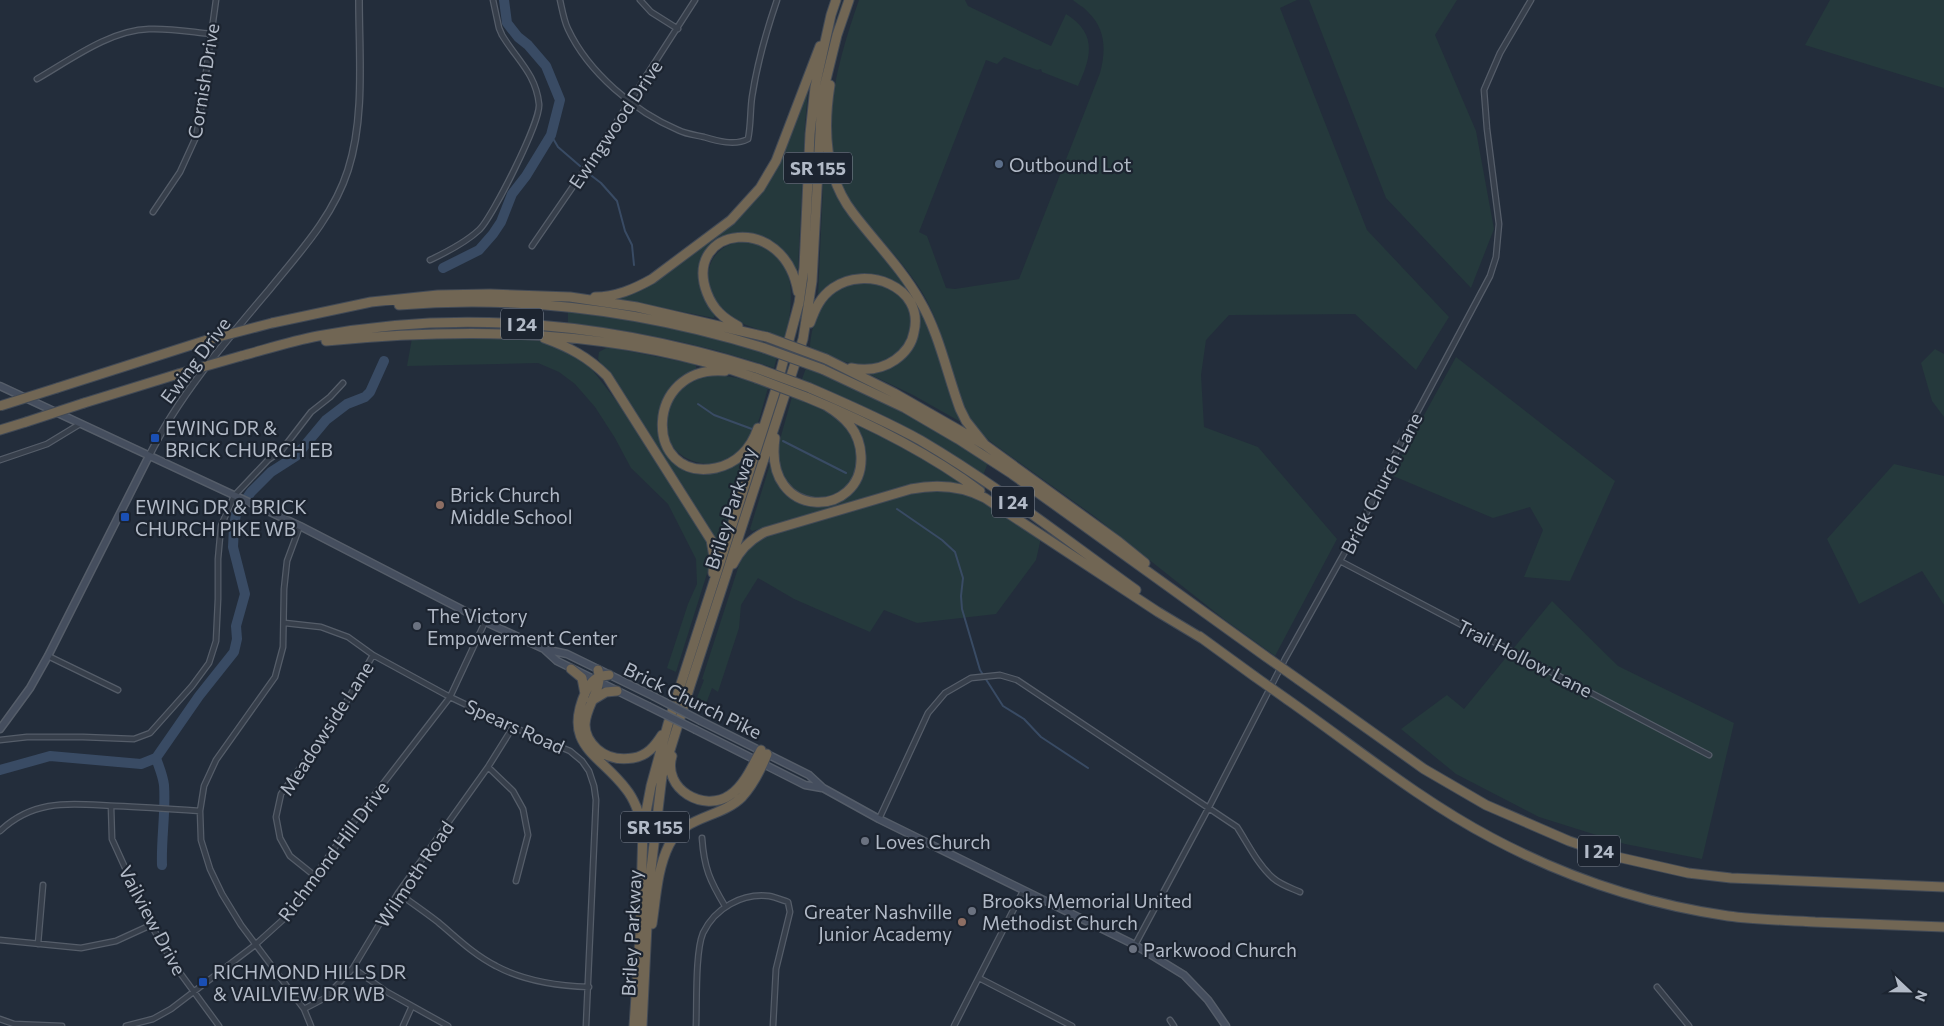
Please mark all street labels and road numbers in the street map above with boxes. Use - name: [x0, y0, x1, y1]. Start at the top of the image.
- street label: Cornish Drive: [183, 22, 223, 140]
- street label: Ewingwood Drive: [563, 55, 667, 193]
- road number: SR 155: [784, 152, 852, 184]
- road number: I 24: [501, 308, 543, 339]
- street label: Ewing Drive: [155, 312, 235, 408]
- street label: Brick Church Lane: [1335, 409, 1427, 557]
- street label: Briley Parkway: [699, 444, 761, 572]
- road number: I 24: [992, 487, 1034, 518]
- street label: Trail Hollow Lane: [1454, 614, 1596, 702]
- street label: Meadowside Lane: [274, 657, 378, 799]
- street label: Brick Church Pike: [620, 657, 766, 743]
- street label: Spears Road: [462, 694, 568, 758]
- street label: Richmond Hill Drive: [273, 776, 393, 926]
- road number: SR 155: [621, 812, 689, 842]
- street label: Wilmoth Road: [370, 816, 458, 932]
- road number: I 24: [1578, 836, 1620, 866]
- street label: Vailview Drive: [114, 861, 192, 979]
- street label: Briley Parkway: [616, 869, 646, 997]

